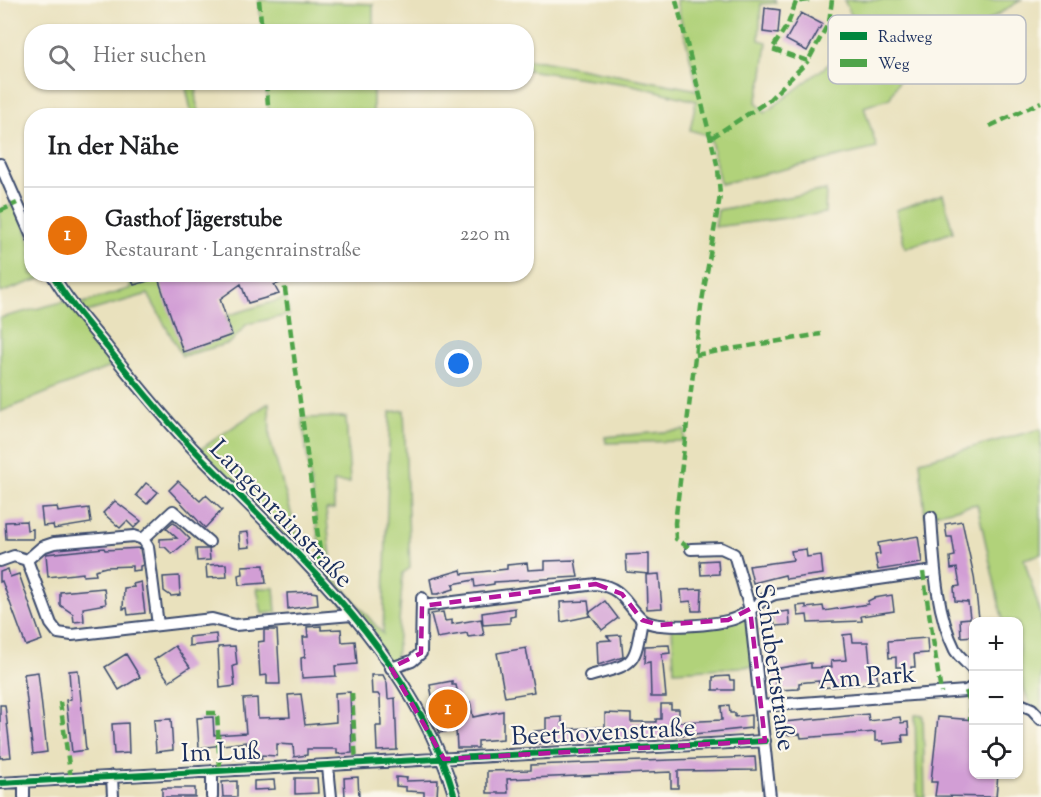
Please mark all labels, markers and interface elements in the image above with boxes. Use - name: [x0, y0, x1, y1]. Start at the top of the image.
- legend: [828, 15, 1026, 84]
- search box: [24, 24, 534, 90]
- text: Radweg: [878, 27, 932, 50]
- icon: search: [45, 41, 78, 74]
- text: Hier suchen: [93, 41, 207, 73]
- text: Weg: [878, 54, 910, 77]
- text: In der Nähe: [48, 129, 179, 166]
- text: Gasthof Jägerstube: [105, 205, 283, 237]
- text: 1: [64, 221, 71, 250]
- text: 220 m: [460, 221, 510, 250]
- text: Restaurant · Langenrainstraße: [105, 237, 361, 266]
- your location: [444, 349, 473, 378]
- street label: Langenrainstraße: [200, 432, 361, 597]
- street label: Schubertstraße: [743, 581, 804, 753]
- map controls: [969, 617, 1023, 779]
- button: +: [969, 617, 1023, 671]
- street label: Am Park: [817, 657, 917, 700]
- button: −: [969, 671, 1023, 725]
- pin: 1: [428, 686, 468, 732]
- street label: Beethovenstraße: [510, 710, 696, 757]
- button: locate: [969, 725, 1023, 779]
- street label: Im Luß: [180, 734, 262, 773]

